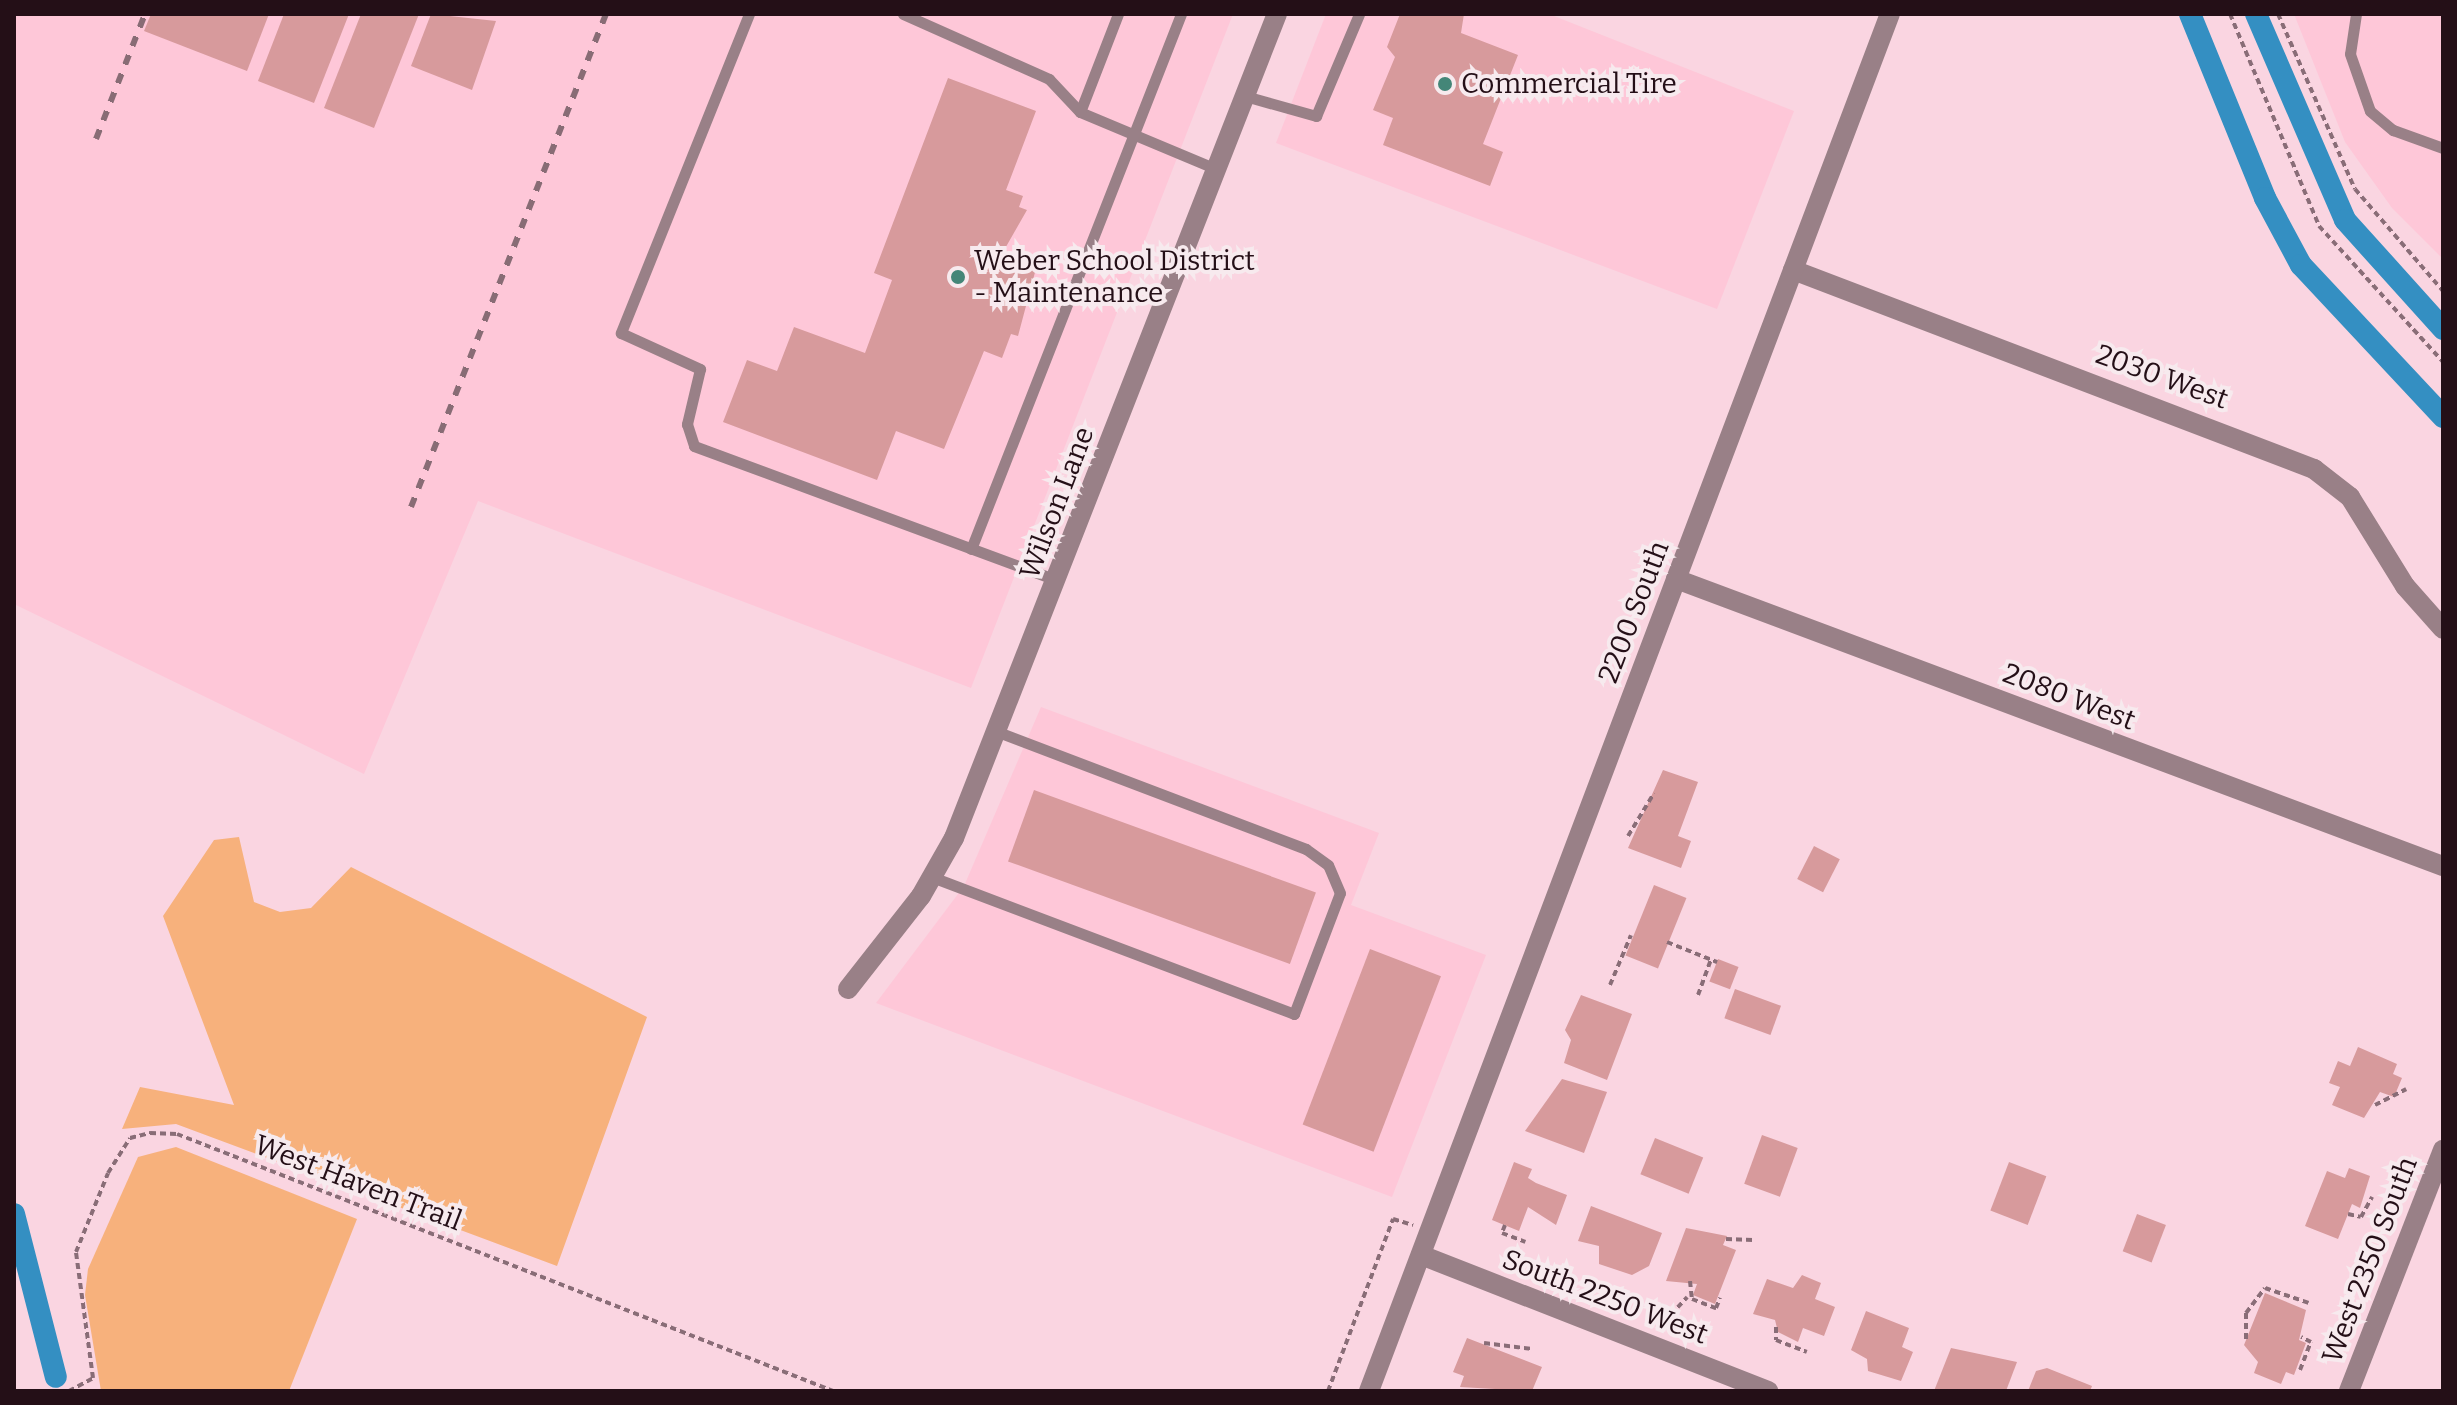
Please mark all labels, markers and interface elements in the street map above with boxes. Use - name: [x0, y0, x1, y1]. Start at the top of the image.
- place label: Commercial Tire: [1461, 67, 1677, 101]
- marker: Commercial Tire: [1436, 75, 1454, 93]
- place label: Weber School District - Maintenance: [974, 244, 1255, 310]
- marker: Weber School District - Maintenance: [949, 268, 967, 286]
- street label: 2030 West: [2091, 338, 2233, 416]
- street label: Wilson Lane: [1013, 422, 1101, 584]
- street label: 2200 South: [1592, 536, 1676, 688]
- street label: 2080 West: [1998, 656, 2140, 738]
- street label: West Haven Trail: [250, 1128, 466, 1238]
- street label: West 2350 South: [2315, 1152, 2425, 1368]
- street label: South 2250 West: [1498, 1242, 1712, 1352]

